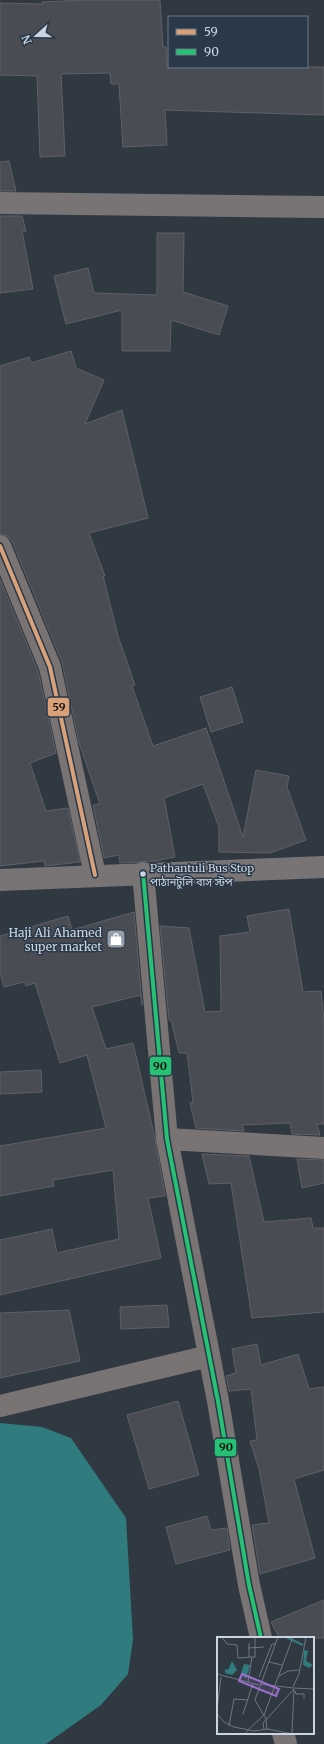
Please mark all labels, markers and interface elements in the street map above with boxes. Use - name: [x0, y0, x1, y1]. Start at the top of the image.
- north arrow: [16, 16, 56, 56]
- legend: [168, 16, 308, 68]
- text: 59: [204, 24, 218, 39]
- text: N: [18, 33, 35, 46]
- text: 90: [204, 44, 219, 59]
- line badge: 59: [47, 697, 70, 717]
- text: 59: [53, 700, 66, 714]
- place label: Pathantuli Bus Stop পাঠানটুলি বাস স্টপ: [150, 861, 254, 889]
- marker: Pathantuli Bus Stop পাঠানটুলি বাস স্টপ: [138, 869, 148, 879]
- place label: Haji Ali Ahamed super market: [8, 925, 102, 954]
- shop icon: Haji Ali Ahamed super market: [105, 928, 127, 950]
- line badge: 90: [149, 1056, 172, 1076]
- text: 90: [153, 1059, 167, 1073]
- line badge: 90: [214, 1438, 237, 1457]
- text: 90: [219, 1440, 233, 1454]
- inset map: [217, 1637, 314, 1734]

